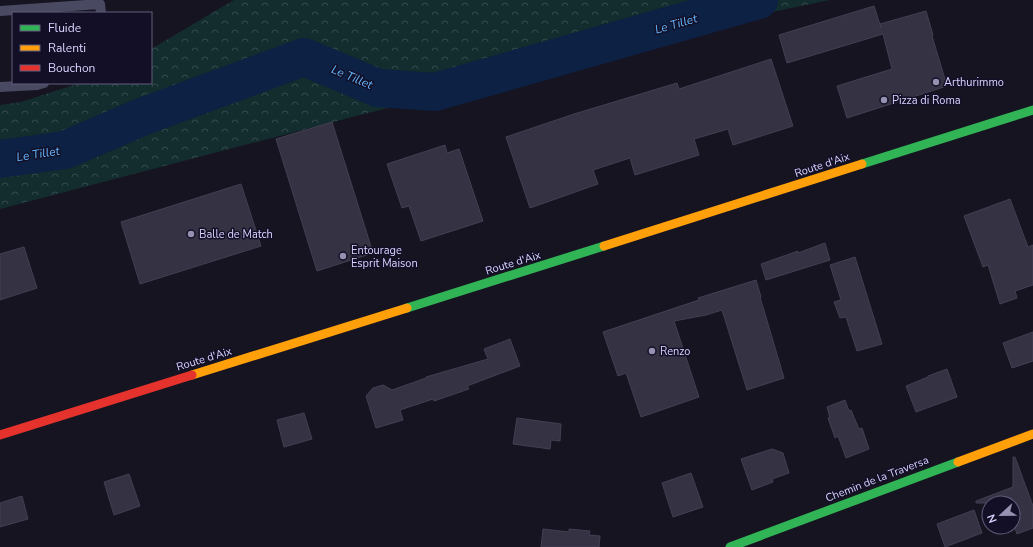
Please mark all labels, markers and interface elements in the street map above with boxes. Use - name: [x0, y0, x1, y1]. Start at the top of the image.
- water label: Le Tillet: [653, 10, 700, 38]
- legend: [12, 12, 152, 84]
- text: Fluide: [48, 20, 81, 36]
- text: Ralenti: [48, 40, 86, 56]
- text: Bouchon: [48, 60, 95, 76]
- water label: Le Tillet: [329, 61, 376, 93]
- place label: Arthurimmo: [944, 75, 1004, 90]
- marker: Arthurimmo: [931, 77, 941, 87]
- place label: Pizza di Roma: [892, 93, 961, 108]
- marker: Pizza di Roma: [879, 95, 889, 105]
- water label: Le Tillet: [15, 143, 62, 165]
- street label: Route d'Aix: [792, 149, 852, 181]
- place label: Balle de Match: [199, 227, 273, 242]
- marker: Balle de Match: [186, 229, 196, 239]
- place label: Entourage Esprit Maison: [351, 243, 418, 271]
- street label: Route d'Aix: [483, 247, 543, 279]
- marker: Entourage Esprit Maison: [338, 251, 348, 261]
- street label: Route d'Aix: [174, 343, 234, 375]
- place label: Renzo: [660, 344, 690, 359]
- marker: Renzo: [647, 346, 657, 356]
- street label: Chemin de la Traversa: [823, 452, 931, 506]
- north arrow: [981, 495, 1021, 535]
- text: N: [984, 512, 1001, 525]

